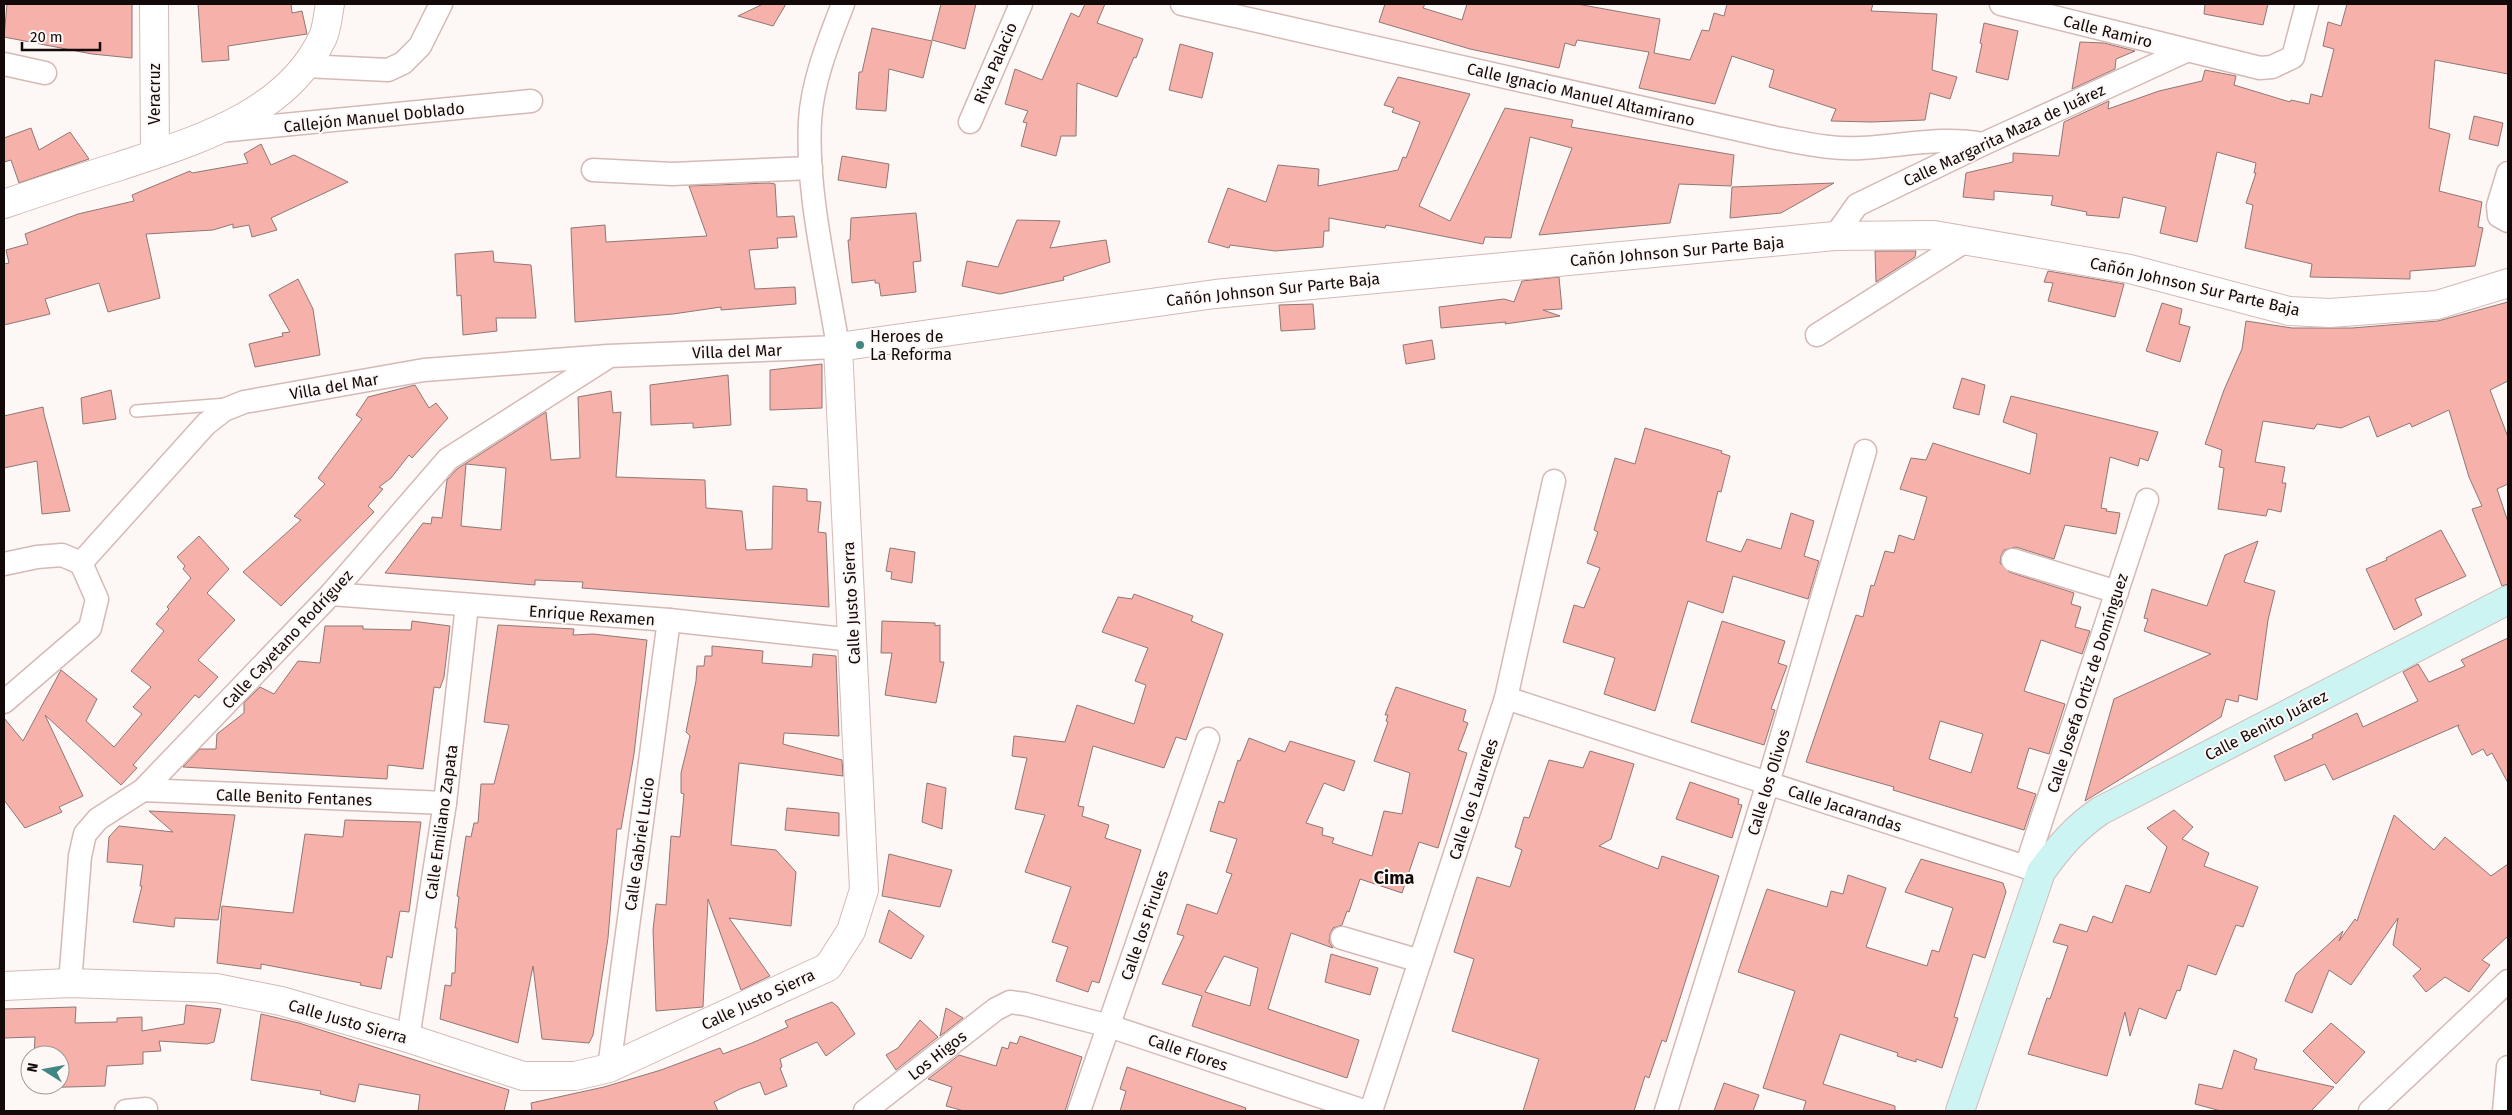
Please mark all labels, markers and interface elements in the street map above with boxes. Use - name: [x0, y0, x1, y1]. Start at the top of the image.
- street label: Calle Ramiro: [2061, 11, 2154, 52]
- scale bar: [22, 20, 100, 52]
- street label: Riva Palacio: [970, 20, 1021, 107]
- text: 20 m: [30, 28, 63, 46]
- street label: Calle Ignacio Manuel Altamirano: [1465, 59, 1697, 130]
- street label: Veracruz: [145, 63, 164, 125]
- street label: Calle Margarita Maza de Juárez: [1900, 80, 2108, 191]
- street label: Callejón Manuel Doblado: [283, 99, 465, 136]
- street label: Cañón Johnson Sur Parte Baja: [1569, 233, 1785, 270]
- street label: Cañón Johnson Sur Parte Baja: [2088, 253, 2302, 320]
- street label: Cañón Johnson Sur Parte Baja: [1165, 269, 1381, 310]
- place label: Heroes de La Reforma: [870, 327, 952, 364]
- marker: Heroes de La Reforma: [854, 339, 866, 351]
- street label: Villa del Mar: [692, 340, 783, 363]
- street label: Villa del Mar: [288, 369, 381, 404]
- street label: Calle Justo Sierra: [839, 541, 864, 665]
- street label: Calle Cayetano Rodríguez: [218, 566, 357, 713]
- street label: Calle Josefa Ortiz de Domínguez: [2043, 571, 2132, 795]
- street label: Enrique Rexamen: [528, 602, 656, 629]
- street label: Calle Benito Juárez: [2202, 686, 2331, 765]
- street label: Calle los Olivos: [1743, 727, 1794, 838]
- street label: Calle los Laureles: [1445, 736, 1502, 862]
- street label: Calle Emiliano Zapata: [421, 743, 462, 901]
- street label: Calle Gabriel Lucio: [621, 776, 658, 912]
- street label: Calle Jacarandas: [1785, 781, 1904, 836]
- street label: Calle Benito Fentanes: [216, 785, 372, 810]
- district label: Cima: [1374, 867, 1414, 889]
- street label: Calle los Pirules: [1117, 868, 1172, 983]
- street label: Calle Justo Sierra: [699, 965, 818, 1034]
- street label: Calle Justo Sierra: [286, 995, 410, 1048]
- street label: Los Higos: [904, 1027, 970, 1084]
- street label: Calle Flores: [1145, 1030, 1230, 1075]
- north arrow: [20, 1045, 70, 1095]
- text: N: [23, 1061, 42, 1074]

